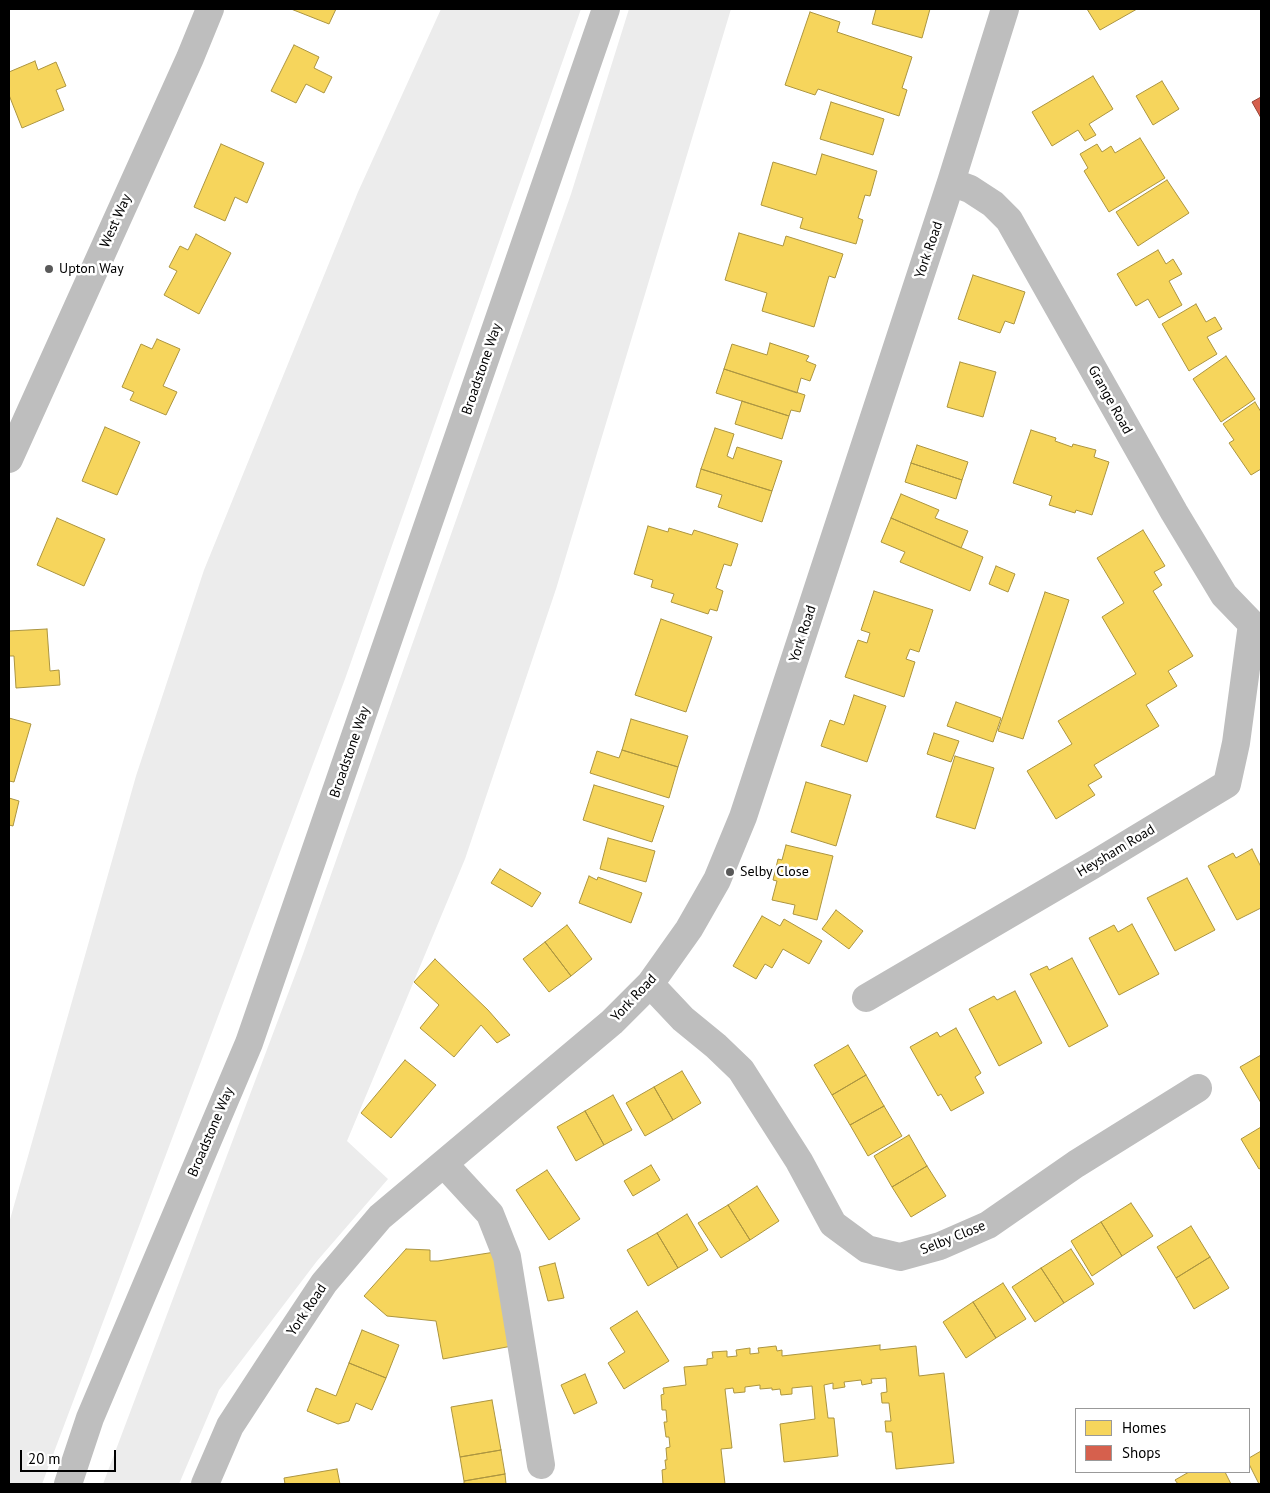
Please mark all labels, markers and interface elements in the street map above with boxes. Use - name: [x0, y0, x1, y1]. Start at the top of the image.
- street label: West Way: [97, 192, 135, 250]
- street label: York Road: [911, 219, 947, 281]
- place label: Upton Way: [59, 261, 124, 277]
- marker: Upton Way: [43, 263, 55, 275]
- street label: Broadstone Way: [458, 321, 506, 417]
- street label: Grange Road: [1084, 363, 1136, 437]
- street label: York Road: [786, 603, 820, 665]
- street label: Broadstone Way: [326, 704, 374, 800]
- street label: Heysham Road: [1074, 821, 1158, 881]
- place label: Selby Close: [740, 864, 809, 880]
- marker: Selby Close: [724, 866, 736, 878]
- street label: York Road: [608, 971, 660, 1025]
- street label: Broadstone Way: [185, 1085, 237, 1179]
- street label: Selby Close: [918, 1217, 988, 1259]
- street label: York Road: [284, 1281, 330, 1339]
- legend: [1075, 1408, 1250, 1473]
- text: Homes: [1122, 1418, 1166, 1437]
- scale bar: [22, 1440, 119, 1472]
- text: Shops: [1122, 1443, 1161, 1462]
- text: 20 m: [28, 1449, 61, 1468]

